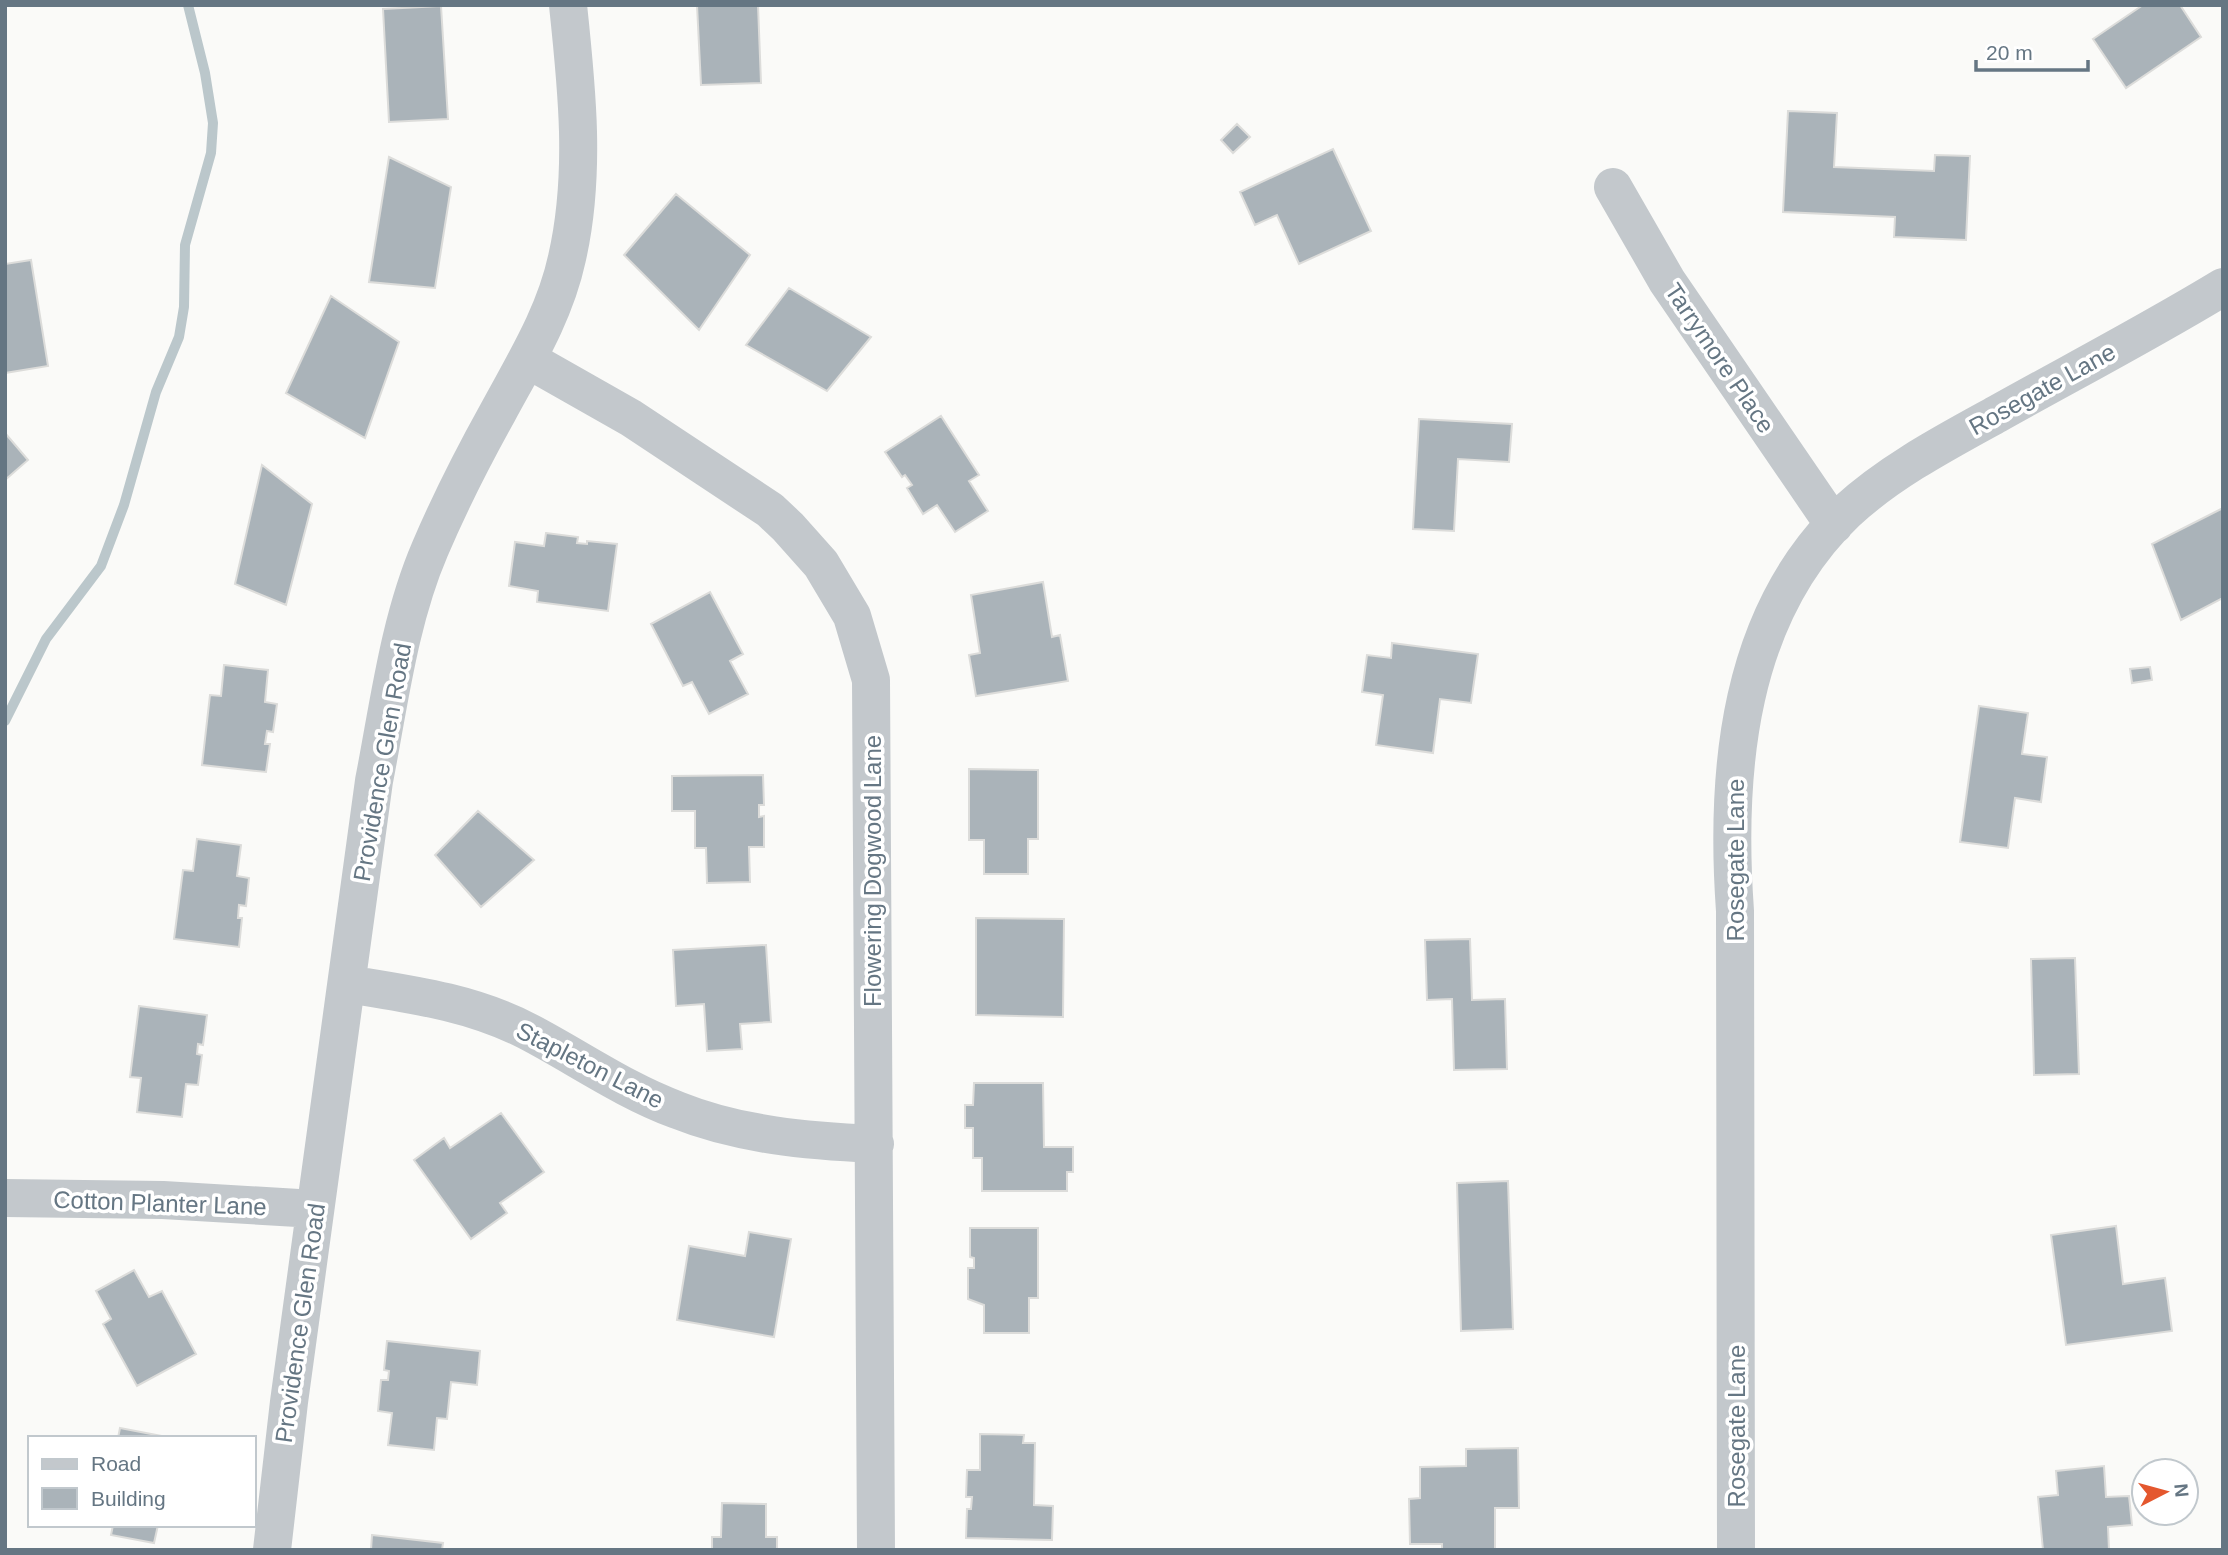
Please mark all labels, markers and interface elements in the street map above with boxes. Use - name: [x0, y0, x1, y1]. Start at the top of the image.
- scale bar: [1976, 28, 2088, 72]
- text: 20 m: [1986, 41, 2033, 64]
- street label: Tarrymore Place: [1660, 278, 1780, 438]
- street label: Rosegate Lane: [1964, 338, 2120, 440]
- street label: Providence Glen Road: [348, 641, 416, 883]
- street label: Flowering Dogwood Lane: [859, 735, 886, 1007]
- street label: Rosegate Lane: [1722, 779, 1749, 941]
- street label: Stapleton Lane: [512, 1016, 668, 1114]
- street label: Cotton Planter Lane: [53, 1186, 267, 1220]
- street label: Providence Glen Road: [270, 1202, 330, 1444]
- street label: Rosegate Lane: [1723, 1345, 1750, 1507]
- legend: [28, 1436, 256, 1527]
- text: Road: [91, 1452, 141, 1475]
- north arrow: [2130, 1457, 2200, 1527]
- text: N: [2170, 1482, 2193, 1498]
- text: Building: [91, 1487, 166, 1510]

